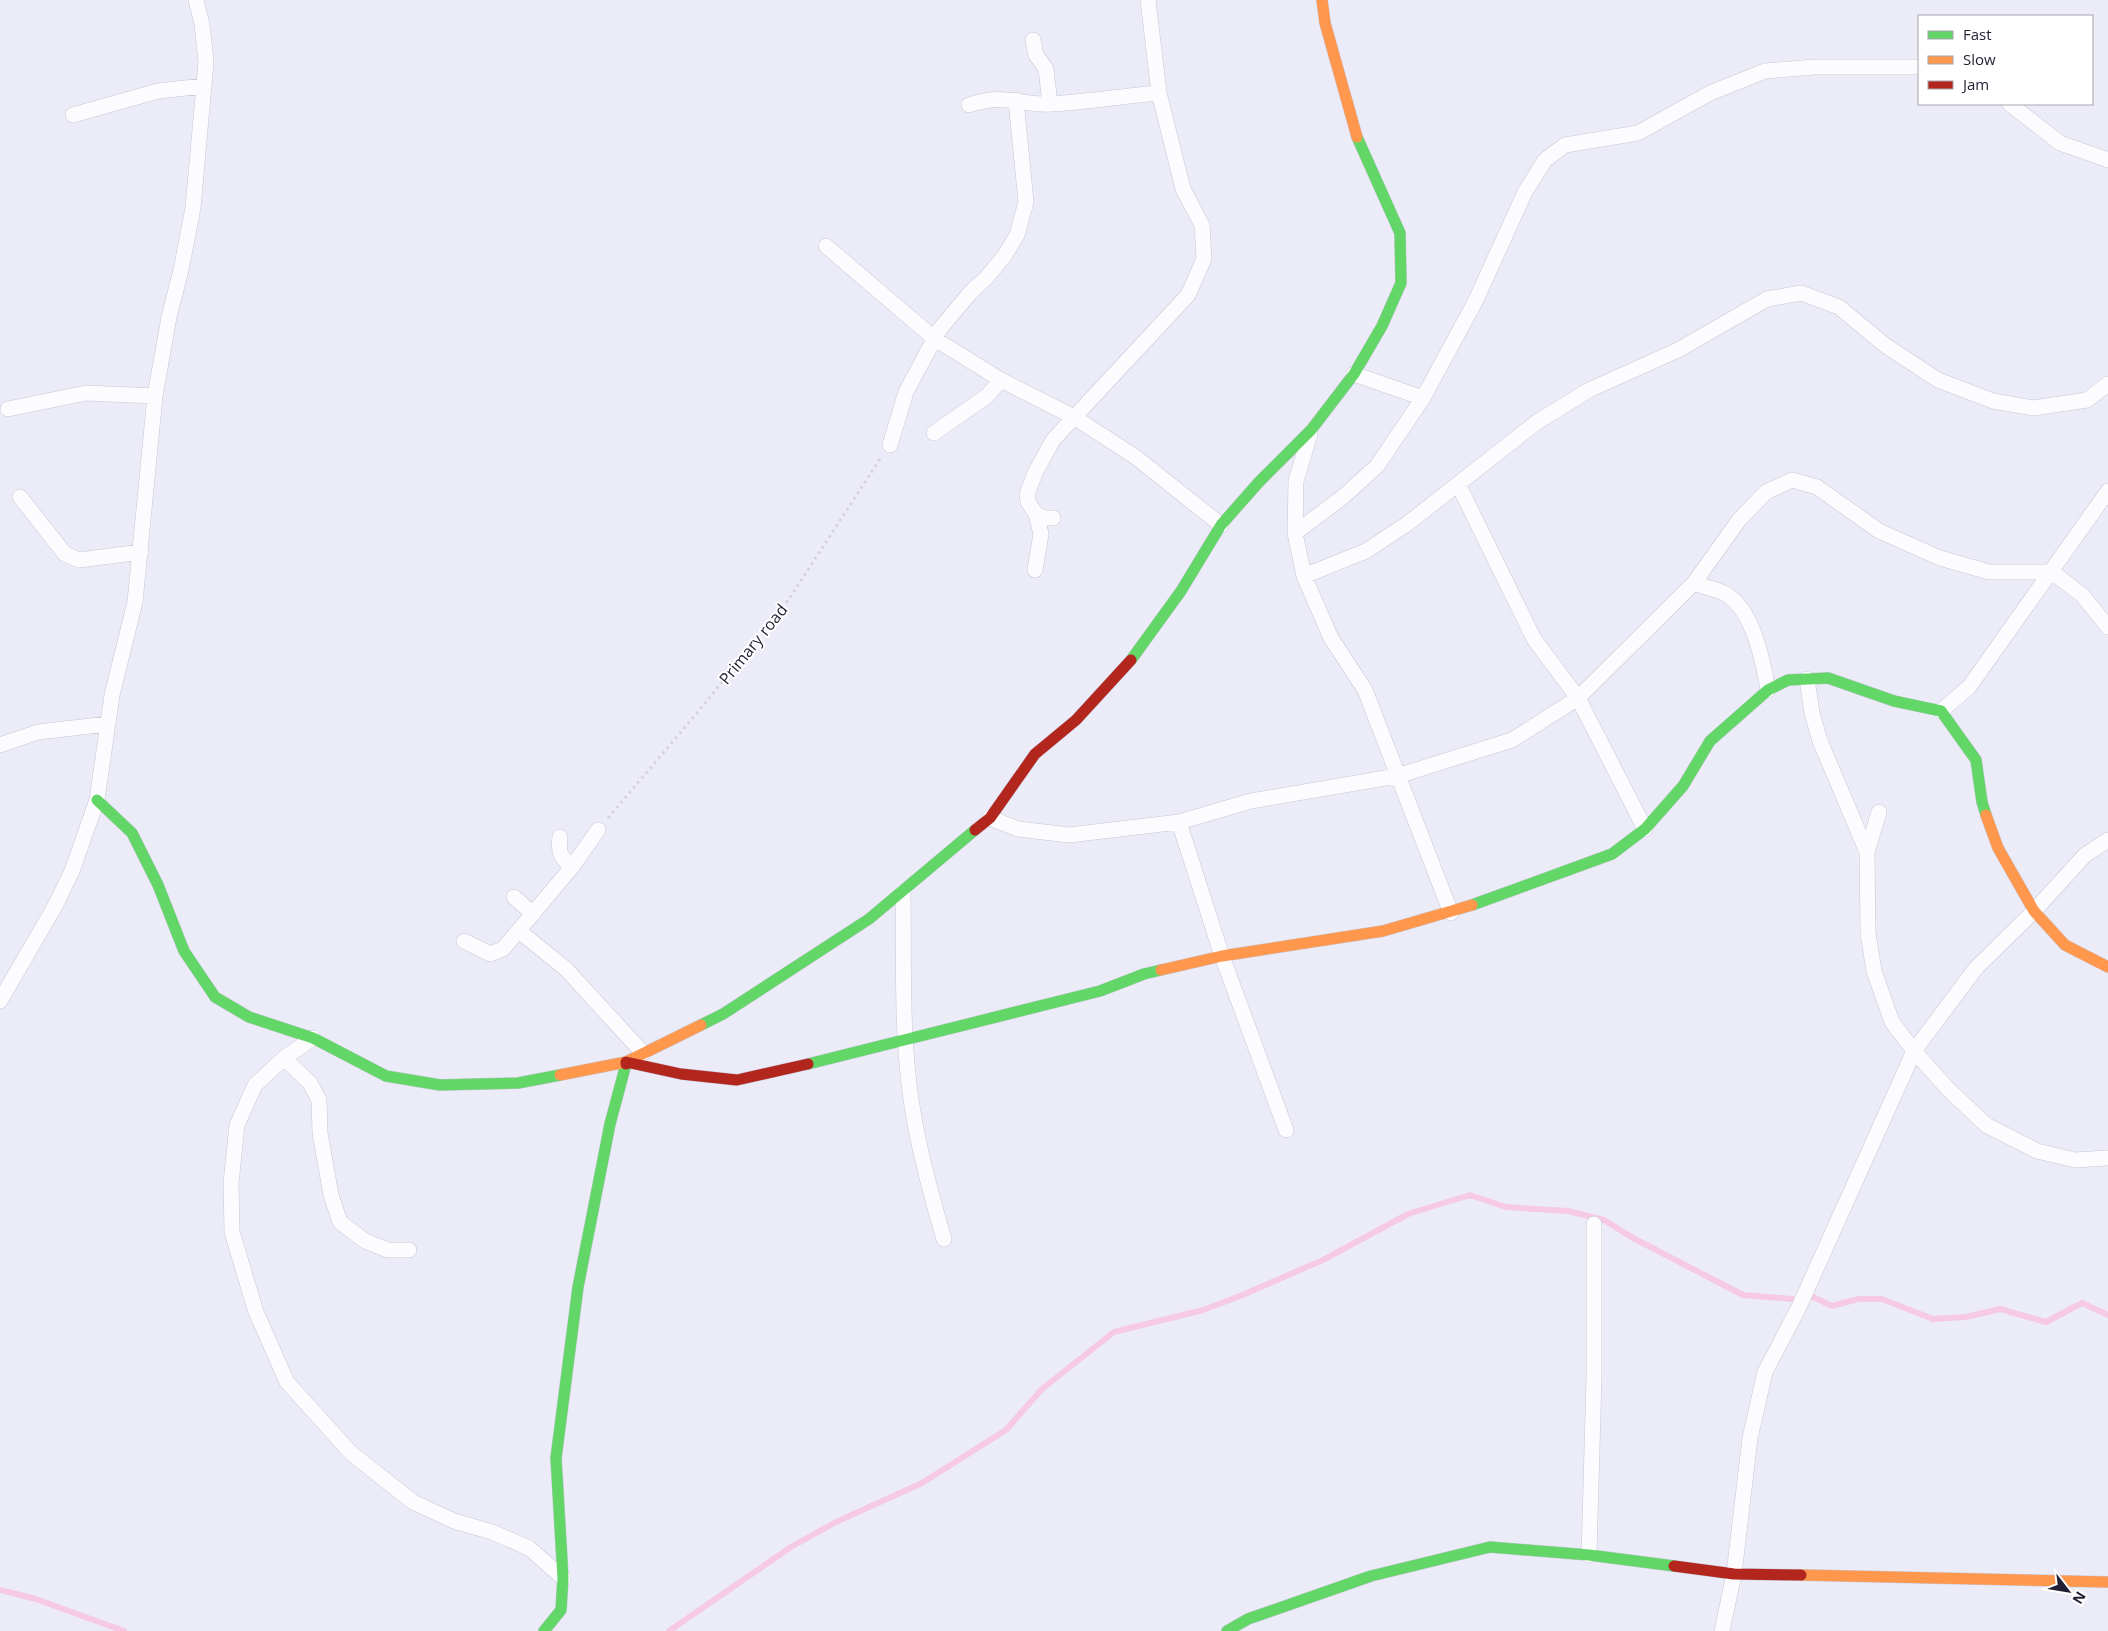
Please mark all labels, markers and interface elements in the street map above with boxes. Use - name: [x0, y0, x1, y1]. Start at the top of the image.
- legend: [1918, 15, 2093, 105]
- text: Fast: [1963, 24, 1992, 44]
- text: Slow: [1963, 49, 1996, 69]
- text: Jam: [1961, 74, 1989, 94]
- street label: Primary road: [714, 599, 792, 689]
- north arrow: [2043, 1566, 2093, 1616]
- text: N: [2068, 1588, 2091, 1608]

